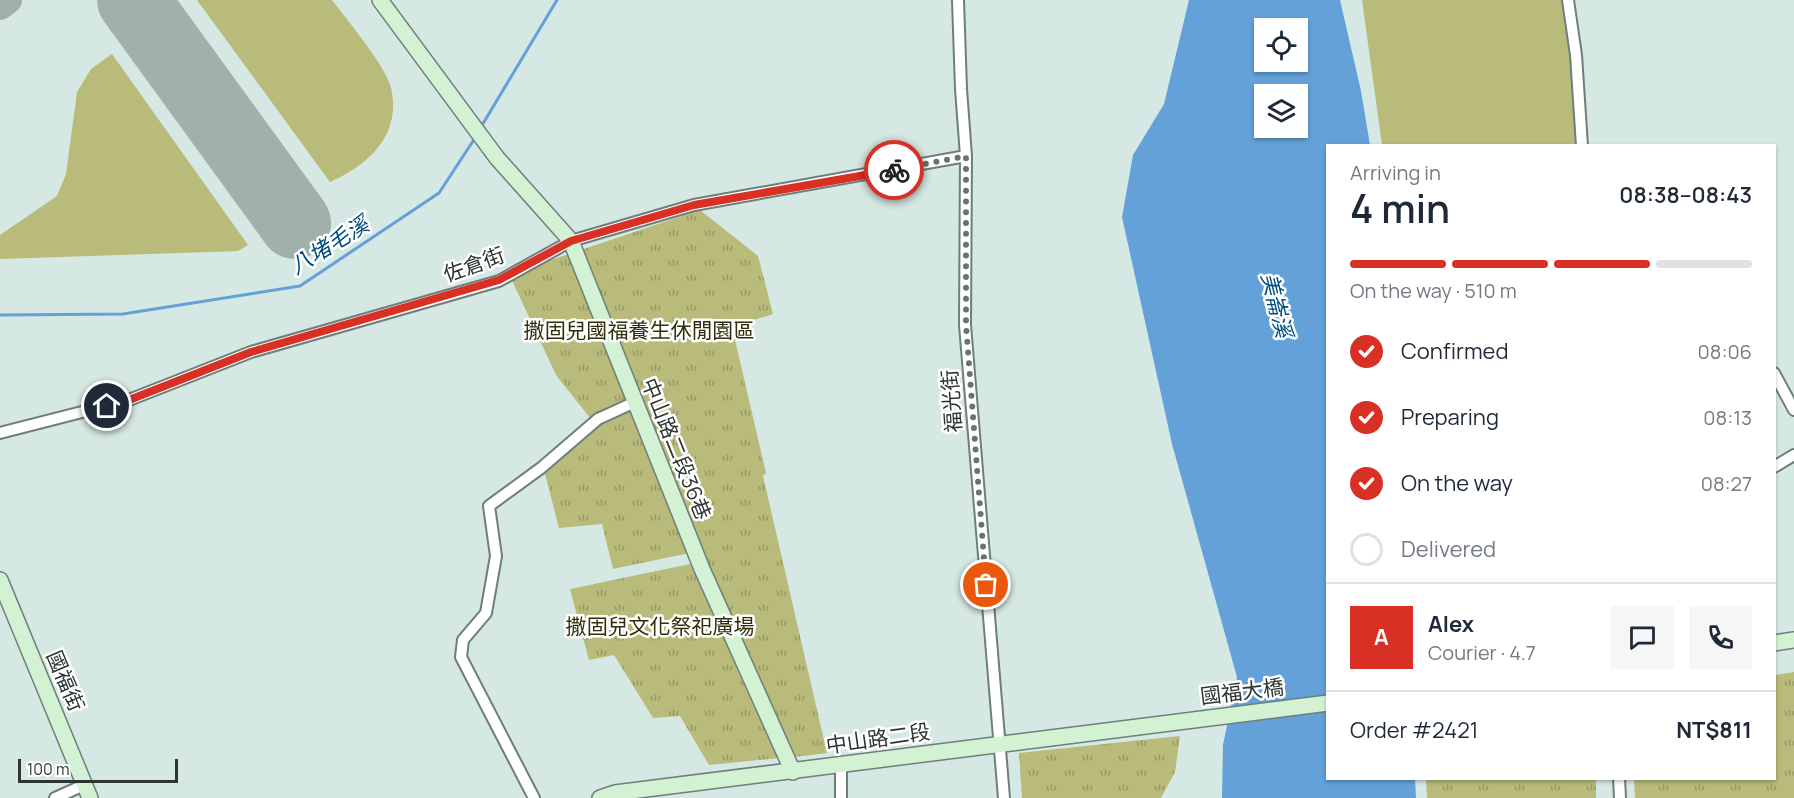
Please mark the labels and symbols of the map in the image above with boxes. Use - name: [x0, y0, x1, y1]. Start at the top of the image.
- courier: [864, 140, 924, 200]
- water label: 八堵毛溪: [284, 207, 377, 281]
- street label: 佐倉街: [439, 240, 508, 288]
- water label: 美崙溪: [1254, 269, 1300, 344]
- park label: 撒固兒國福養生休閒園區: [524, 316, 755, 344]
- street label: 福光街: [935, 369, 967, 433]
- street label: 中山路二段36巷: [636, 374, 718, 524]
- pin: [81, 380, 132, 431]
- pin: [960, 559, 1011, 610]
- park label: 撒固兒文化祭祀廣場: [566, 612, 755, 640]
- street label: 國福街: [41, 646, 91, 715]
- street label: 國福大橋: [1198, 672, 1285, 710]
- street label: 中山路二段: [824, 717, 932, 759]
- scale bar: [18, 756, 178, 784]

